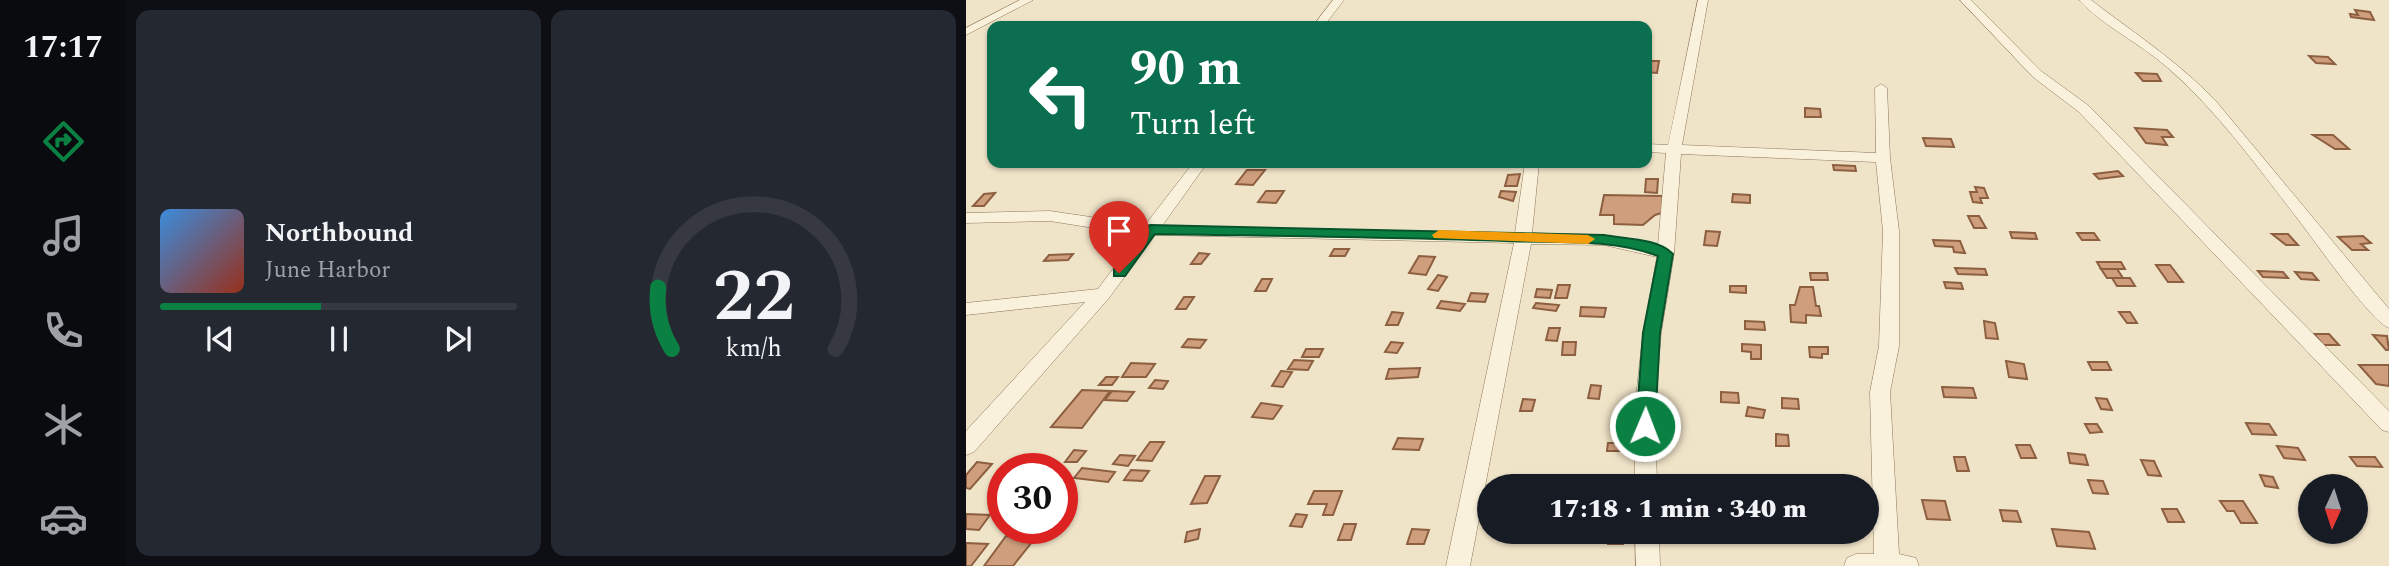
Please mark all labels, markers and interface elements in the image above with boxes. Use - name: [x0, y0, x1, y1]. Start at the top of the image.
- text: 17:17: [23, 23, 103, 72]
- text: 90 m: [1130, 32, 1241, 107]
- icon: left: [1015, 49, 1106, 140]
- text: Turn left: [1130, 100, 1256, 149]
- icon: directions: [39, 117, 88, 166]
- pin: [1089, 201, 1149, 273]
- icon: music: [39, 211, 88, 260]
- icon: arrive: [1100, 212, 1138, 250]
- text: Northbound: [265, 213, 413, 253]
- text: 22: [713, 242, 794, 353]
- text: June Harbor: [265, 253, 390, 288]
- icon: phone: [39, 306, 88, 355]
- icon: previous: [201, 320, 239, 358]
- icon: pause: [320, 320, 358, 358]
- icon: next: [439, 320, 477, 358]
- text: km/h: [725, 330, 782, 368]
- position arrow: [1608, 389, 1682, 463]
- icon: climate: [39, 400, 88, 449]
- speed limit sign: 30: [987, 453, 1078, 544]
- north arrow: [2298, 474, 2368, 544]
- map controls: [2298, 474, 2368, 544]
- text: 17:18 · 1 min · 340 m: [1549, 489, 1807, 529]
- icon: car: [39, 494, 88, 543]

